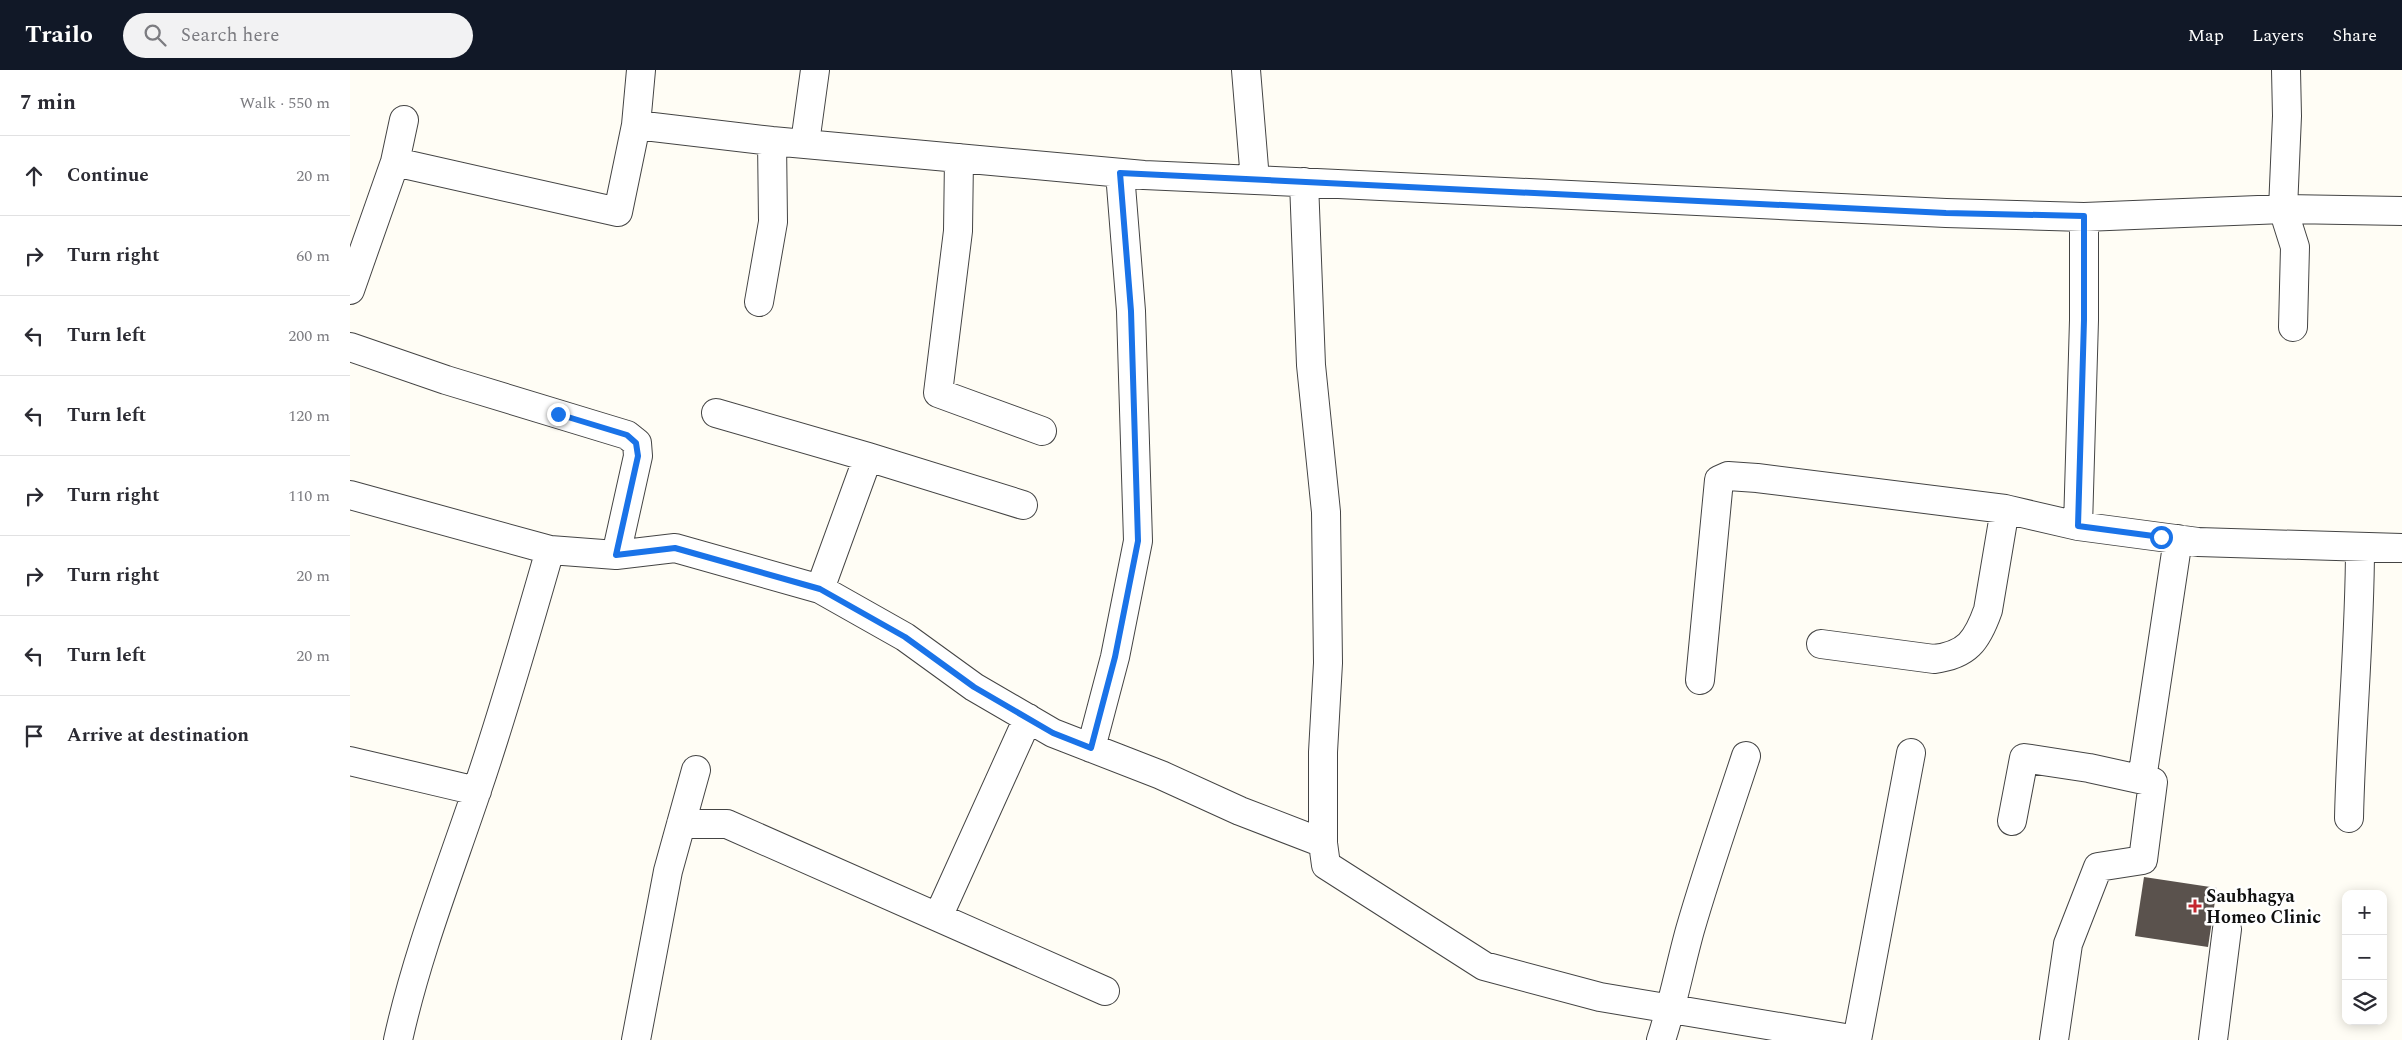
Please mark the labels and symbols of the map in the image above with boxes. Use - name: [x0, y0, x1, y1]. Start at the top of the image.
- route end: [547, 403, 570, 426]
- route start: [2150, 526, 2173, 549]
- place label: Saubhagya Homeo Clinic: [2206, 883, 2321, 931]
- marker: Saubhagya Homeo Clinic: [2188, 899, 2202, 913]

